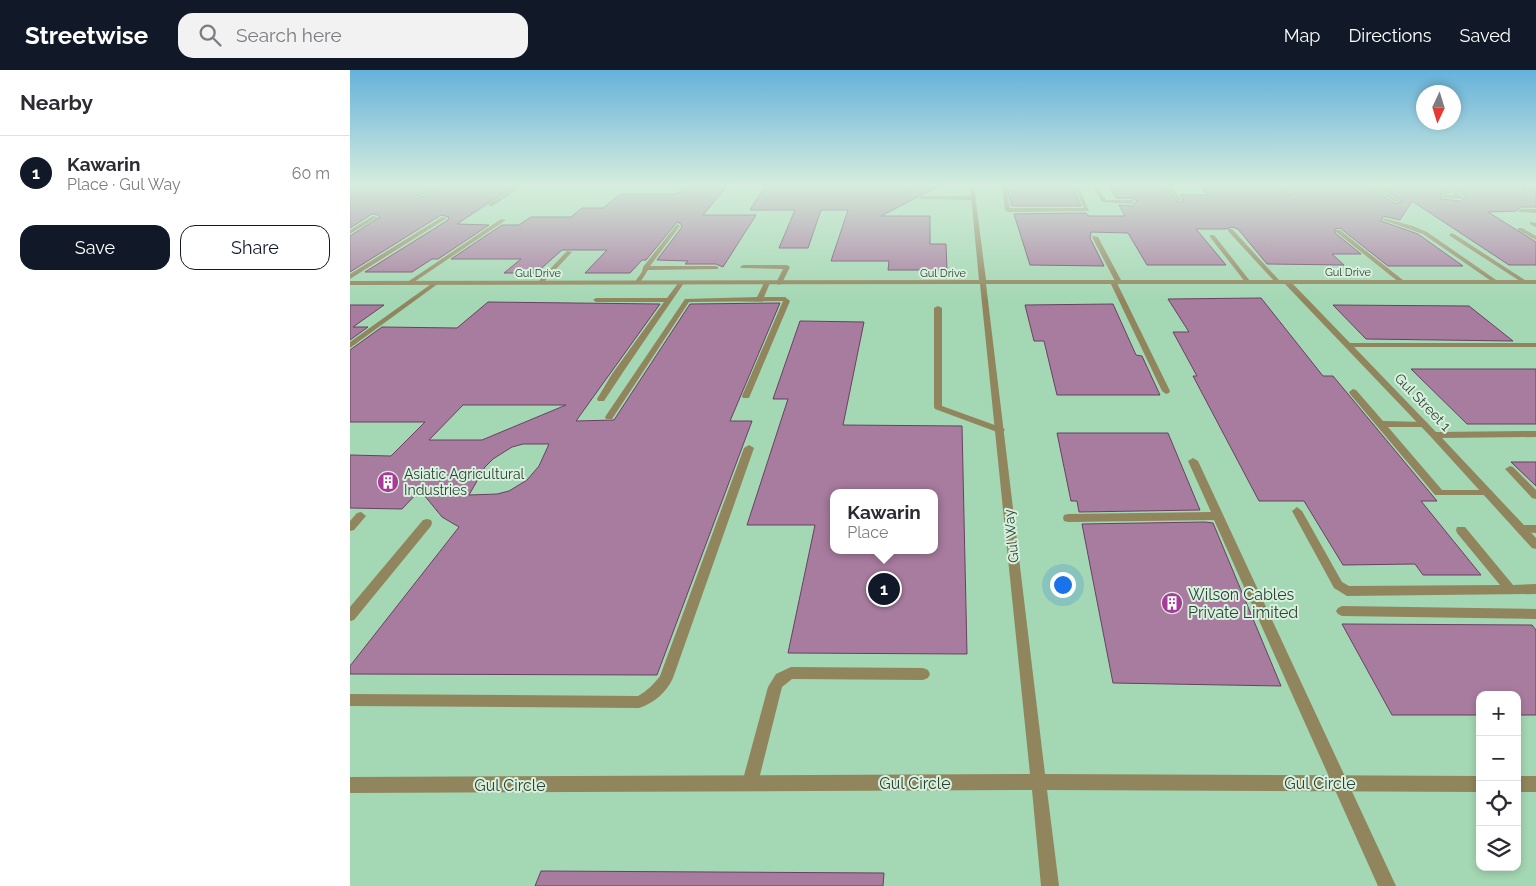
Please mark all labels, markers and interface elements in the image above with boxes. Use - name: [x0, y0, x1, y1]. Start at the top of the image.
- search box: [178, 13, 528, 58]
- text: Streetwise: [25, 21, 148, 50]
- icon: search: [196, 21, 224, 49]
- text: Search here: [236, 24, 342, 46]
- text: Map: [1284, 25, 1320, 46]
- text: Directions: [1348, 25, 1432, 46]
- text: Saved: [1460, 25, 1511, 46]
- north arrow: [1416, 85, 1461, 130]
- text: Nearby: [20, 90, 93, 115]
- text: Kawarin: [67, 153, 140, 175]
- text: 1: [32, 164, 40, 183]
- text: 60 m: [292, 164, 330, 183]
- text: Place · Gul Way: [67, 175, 181, 194]
- button: Save: [20, 225, 170, 270]
- button: Share: [180, 225, 330, 270]
- street label: Gul Drive: [1325, 266, 1372, 279]
- street label: Gul Drive: [515, 267, 562, 280]
- street label: Gul Drive: [920, 267, 967, 280]
- street label: Gul Street 1: [1392, 370, 1454, 434]
- place label: Asiatic Agricultural Industries: [404, 466, 525, 498]
- building icon: Asiatic Agricultural Industries: [376, 470, 400, 494]
- popup: [830, 489, 938, 554]
- text: Kawarin: [847, 501, 921, 523]
- street label: Gul Way: [1000, 508, 1022, 564]
- text: Place: [847, 523, 888, 542]
- pin: 1: [868, 570, 900, 608]
- your location: [1050, 572, 1076, 598]
- place label: Wilson Cables Private Limited: [1188, 585, 1298, 622]
- building icon: Wilson Cables Private Limited: [1160, 591, 1184, 615]
- map controls: [1476, 691, 1521, 871]
- button: +: [1476, 691, 1521, 736]
- button: −: [1476, 736, 1521, 781]
- street label: Gul Circle: [879, 774, 951, 793]
- street label: Gul Circle: [1284, 774, 1356, 793]
- street label: Gul Circle: [474, 776, 546, 795]
- button: locate: [1476, 781, 1521, 826]
- button: layers: [1476, 826, 1521, 871]

